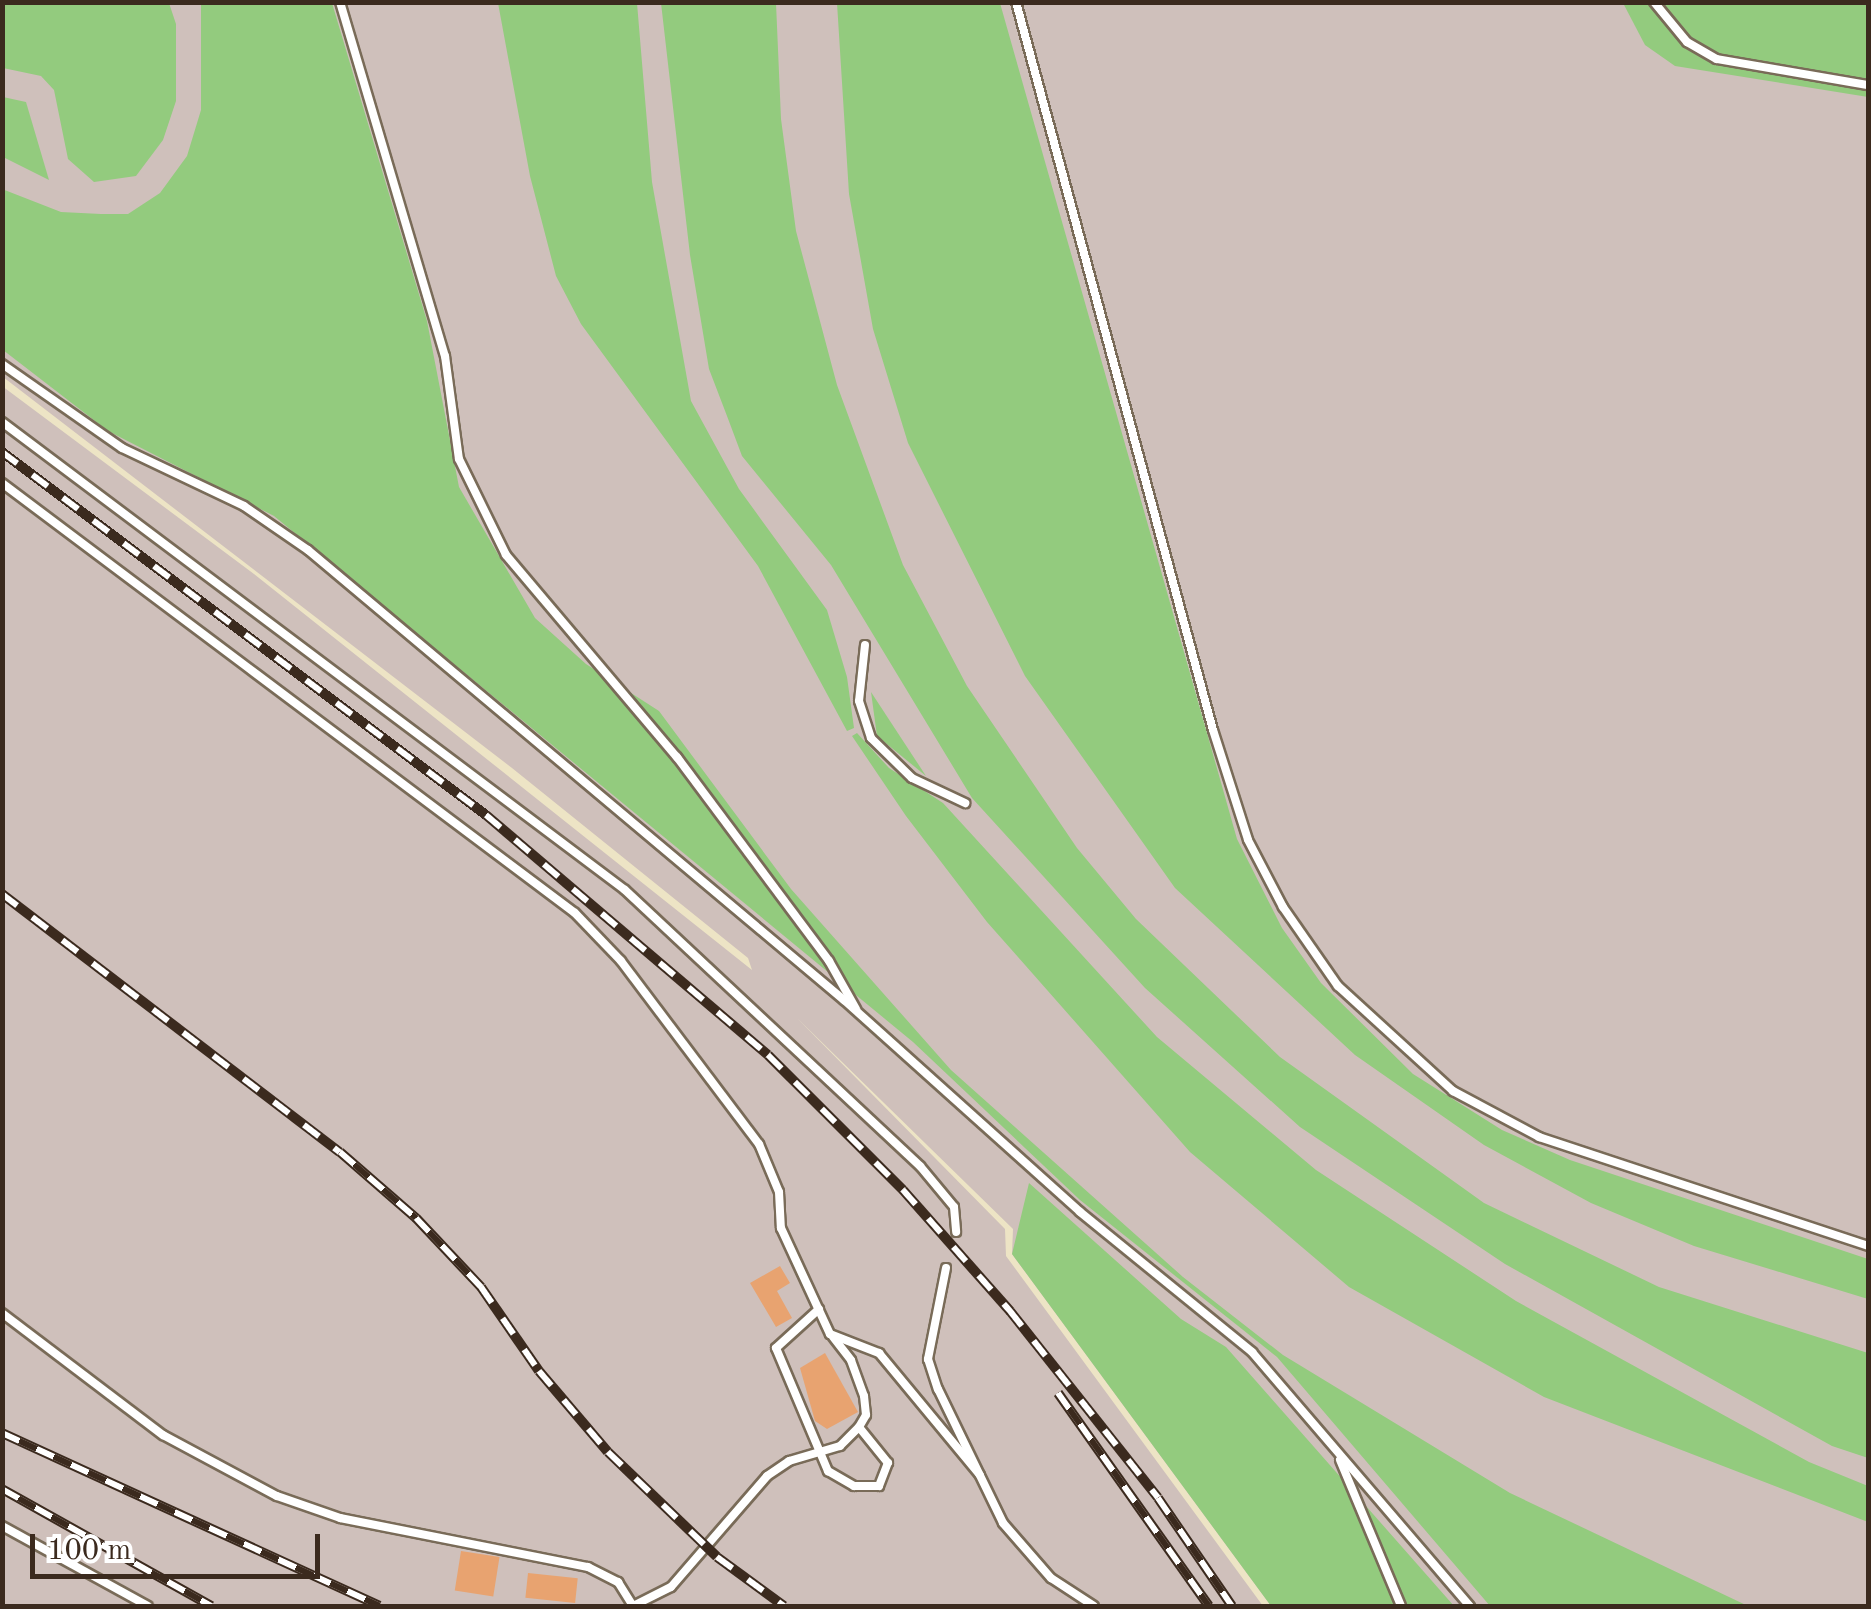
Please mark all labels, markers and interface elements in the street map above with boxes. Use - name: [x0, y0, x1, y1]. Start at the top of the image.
- scale bar: [35, 1514, 325, 1576]
- text: 100 m: [47, 1536, 131, 1566]

